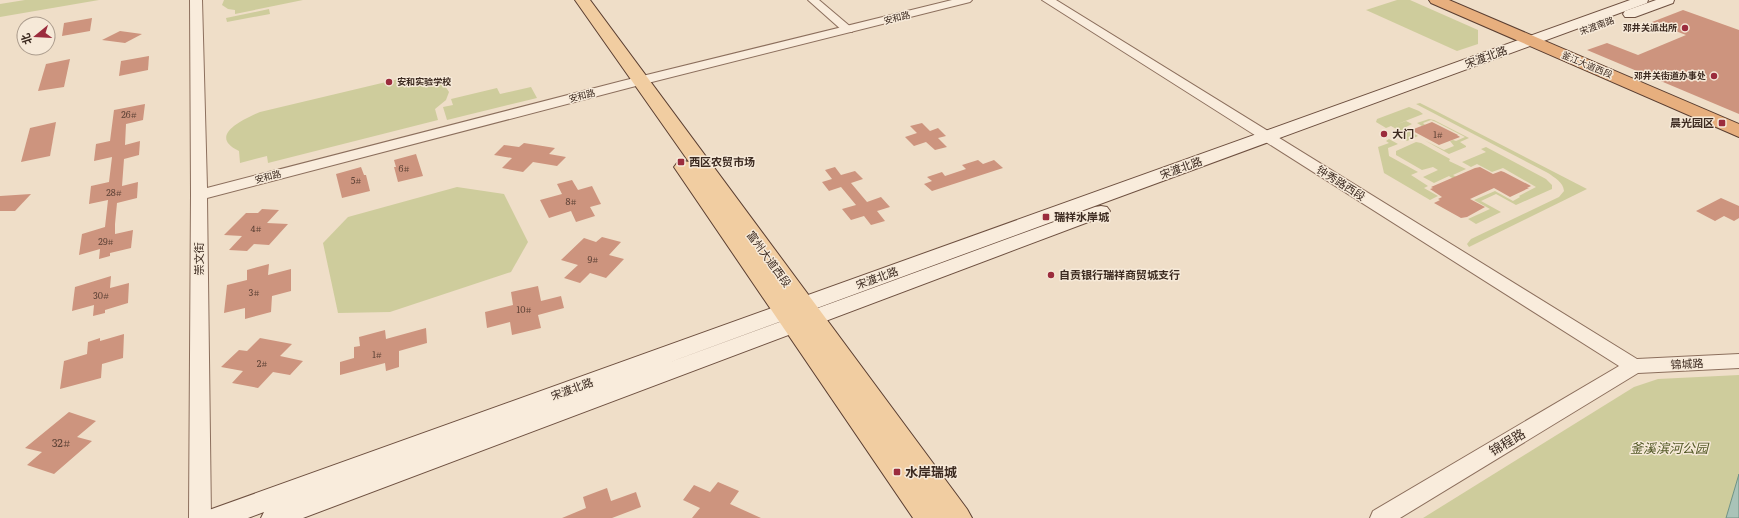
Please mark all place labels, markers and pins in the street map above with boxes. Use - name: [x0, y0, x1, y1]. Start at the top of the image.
- place label: 邓井关派出所: [1623, 20, 1677, 34]
- marker: 邓井关派出所: [1680, 23, 1690, 33]
- place label: 邓井关街道办事处: [1634, 68, 1706, 82]
- marker: 邓井关街道办事处: [1709, 71, 1719, 81]
- place label: 安和实验学校: [397, 74, 452, 88]
- marker: 安和实验学校: [384, 77, 394, 87]
- place label: 晨光园区: [1670, 114, 1714, 130]
- marker: 晨光园区: [1717, 118, 1727, 128]
- place label: 大门: [1392, 125, 1414, 141]
- marker: 大门: [1379, 129, 1389, 139]
- place label: 西区农贸市场: [689, 153, 755, 169]
- marker: 西区农贸市场: [676, 157, 686, 167]
- place label: 瑞祥水岸城: [1054, 208, 1110, 224]
- marker: 瑞祥水岸城: [1041, 212, 1051, 222]
- place label: 自贡银行瑞祥商贸城支行: [1059, 266, 1180, 282]
- marker: 自贡银行瑞祥商贸城支行: [1046, 270, 1056, 280]
- place label: 水岸瑞城: [905, 462, 957, 481]
- marker: 水岸瑞城: [892, 467, 902, 477]

